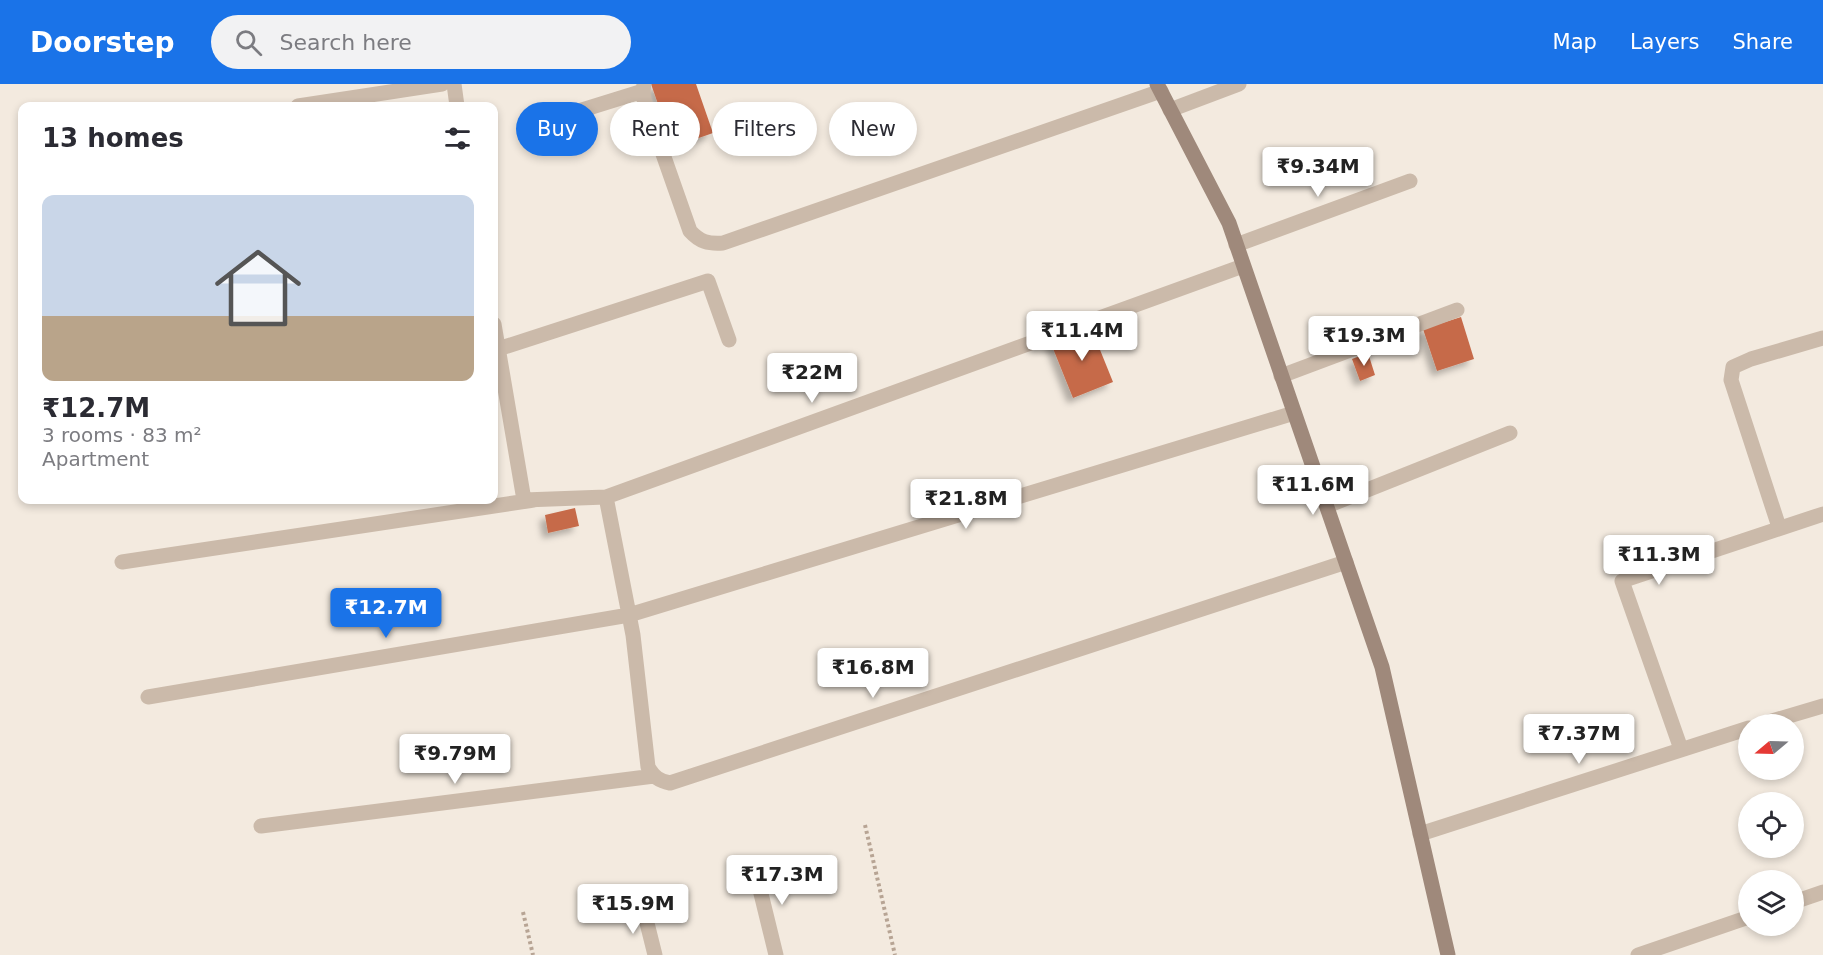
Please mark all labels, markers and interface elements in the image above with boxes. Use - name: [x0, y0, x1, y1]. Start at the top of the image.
- search box: [211, 15, 631, 69]
- text: Doorstep: [30, 26, 175, 59]
- icon: search: [232, 26, 265, 59]
- text: Search here: [280, 30, 412, 55]
- text: Map: [1553, 30, 1597, 54]
- text: Layers: [1630, 30, 1699, 54]
- text: Share: [1732, 30, 1793, 54]
- chip: Buy: [516, 102, 598, 156]
- chip: Rent: [610, 102, 700, 156]
- chip: Filters: [712, 102, 817, 156]
- chip: New: [829, 102, 917, 156]
- icon: filters: [441, 122, 474, 155]
- text: 13 homes: [42, 123, 184, 153]
- pin: ₹9.34M: [1269, 147, 1367, 198]
- text: ₹9.34M: [1276, 154, 1360, 178]
- icon: home: [204, 234, 312, 342]
- pin: ₹11.4M: [1033, 311, 1131, 362]
- pin: ₹19.3M: [1315, 316, 1413, 367]
- text: ₹11.4M: [1040, 318, 1124, 342]
- text: ₹19.3M: [1322, 323, 1406, 347]
- pin: ₹22M: [776, 353, 848, 404]
- text: ₹22M: [781, 360, 843, 384]
- text: ₹12.7M: [42, 393, 150, 423]
- text: 3 rooms · 83 m²: [42, 423, 202, 447]
- text: Apartment: [42, 447, 149, 471]
- pin: ₹11.6M: [1264, 465, 1362, 516]
- text: ₹11.6M: [1271, 472, 1355, 496]
- pin: ₹21.8M: [917, 479, 1015, 530]
- text: ₹21.8M: [924, 486, 1008, 510]
- pin: ₹11.3M: [1610, 535, 1708, 586]
- text: ₹11.3M: [1617, 542, 1701, 566]
- pin: ₹12.7M: [337, 588, 435, 639]
- text: ₹12.7M: [344, 595, 428, 619]
- pin: ₹16.8M: [824, 648, 922, 699]
- text: ₹16.8M: [831, 655, 915, 679]
- pin: ₹7.37M: [1530, 714, 1628, 765]
- north arrow: [1738, 714, 1804, 780]
- map controls: [1738, 714, 1804, 936]
- text: ₹7.37M: [1537, 721, 1621, 745]
- pin: ₹9.79M: [406, 734, 504, 785]
- text: ₹9.79M: [413, 741, 497, 765]
- button: locate: [1738, 792, 1804, 858]
- pin: ₹17.3M: [733, 855, 831, 906]
- text: ₹17.3M: [740, 862, 824, 886]
- button: layers: [1738, 870, 1804, 936]
- pin: ₹15.9M: [584, 884, 682, 935]
- text: ₹15.9M: [591, 891, 675, 915]

